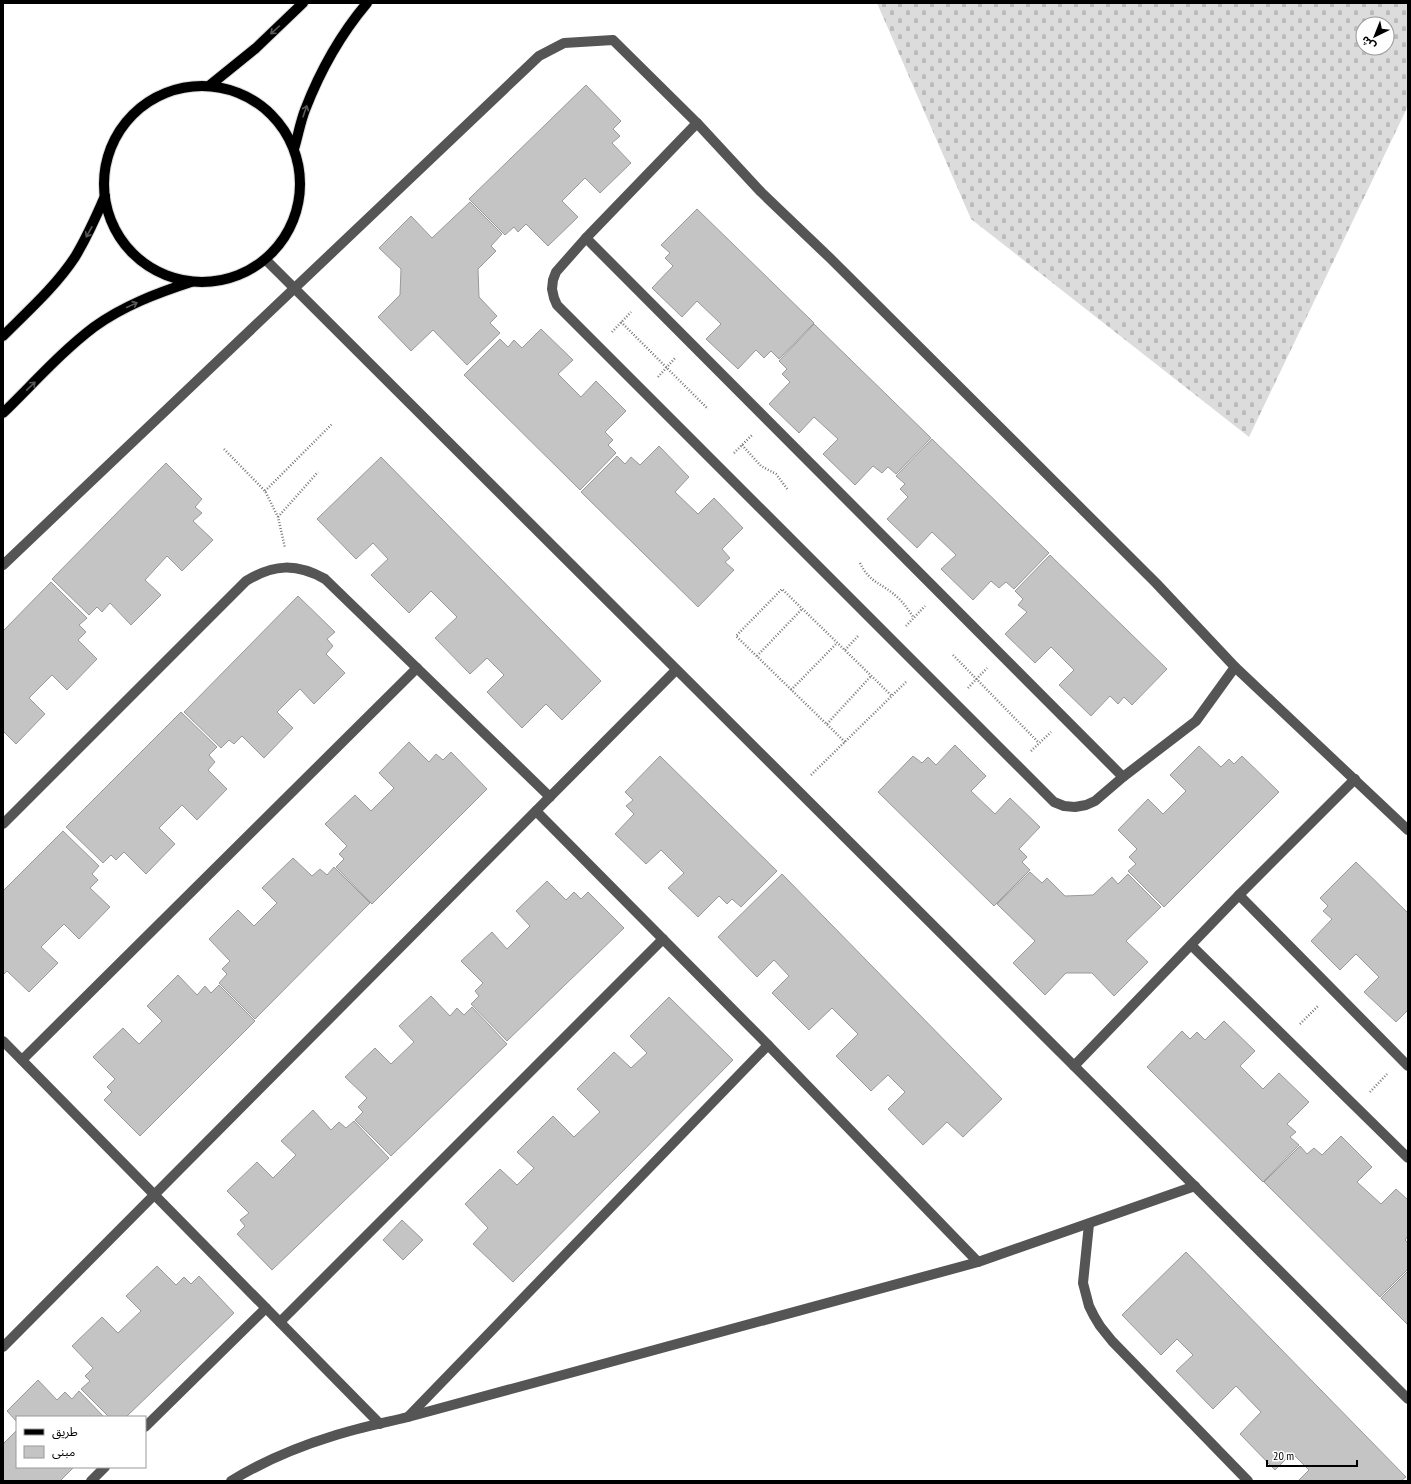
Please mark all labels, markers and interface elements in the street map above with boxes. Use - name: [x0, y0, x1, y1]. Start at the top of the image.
- north arrow: [1355, 16, 1395, 56]
- one-way arrow: [270, 26, 280, 35]
- text: ش: [1358, 33, 1378, 54]
- one-way arrow: [302, 105, 309, 118]
- one-way arrow: [84, 226, 92, 238]
- one-way arrow: [126, 301, 138, 308]
- one-way arrow: [26, 381, 36, 390]
- legend: [16, 1416, 146, 1468]
- text: طريق: [52, 1424, 78, 1440]
- scale bar: [1267, 1442, 1357, 1468]
- text: مبنى: [52, 1444, 75, 1459]
- text: 20 m: [1273, 1448, 1294, 1463]

